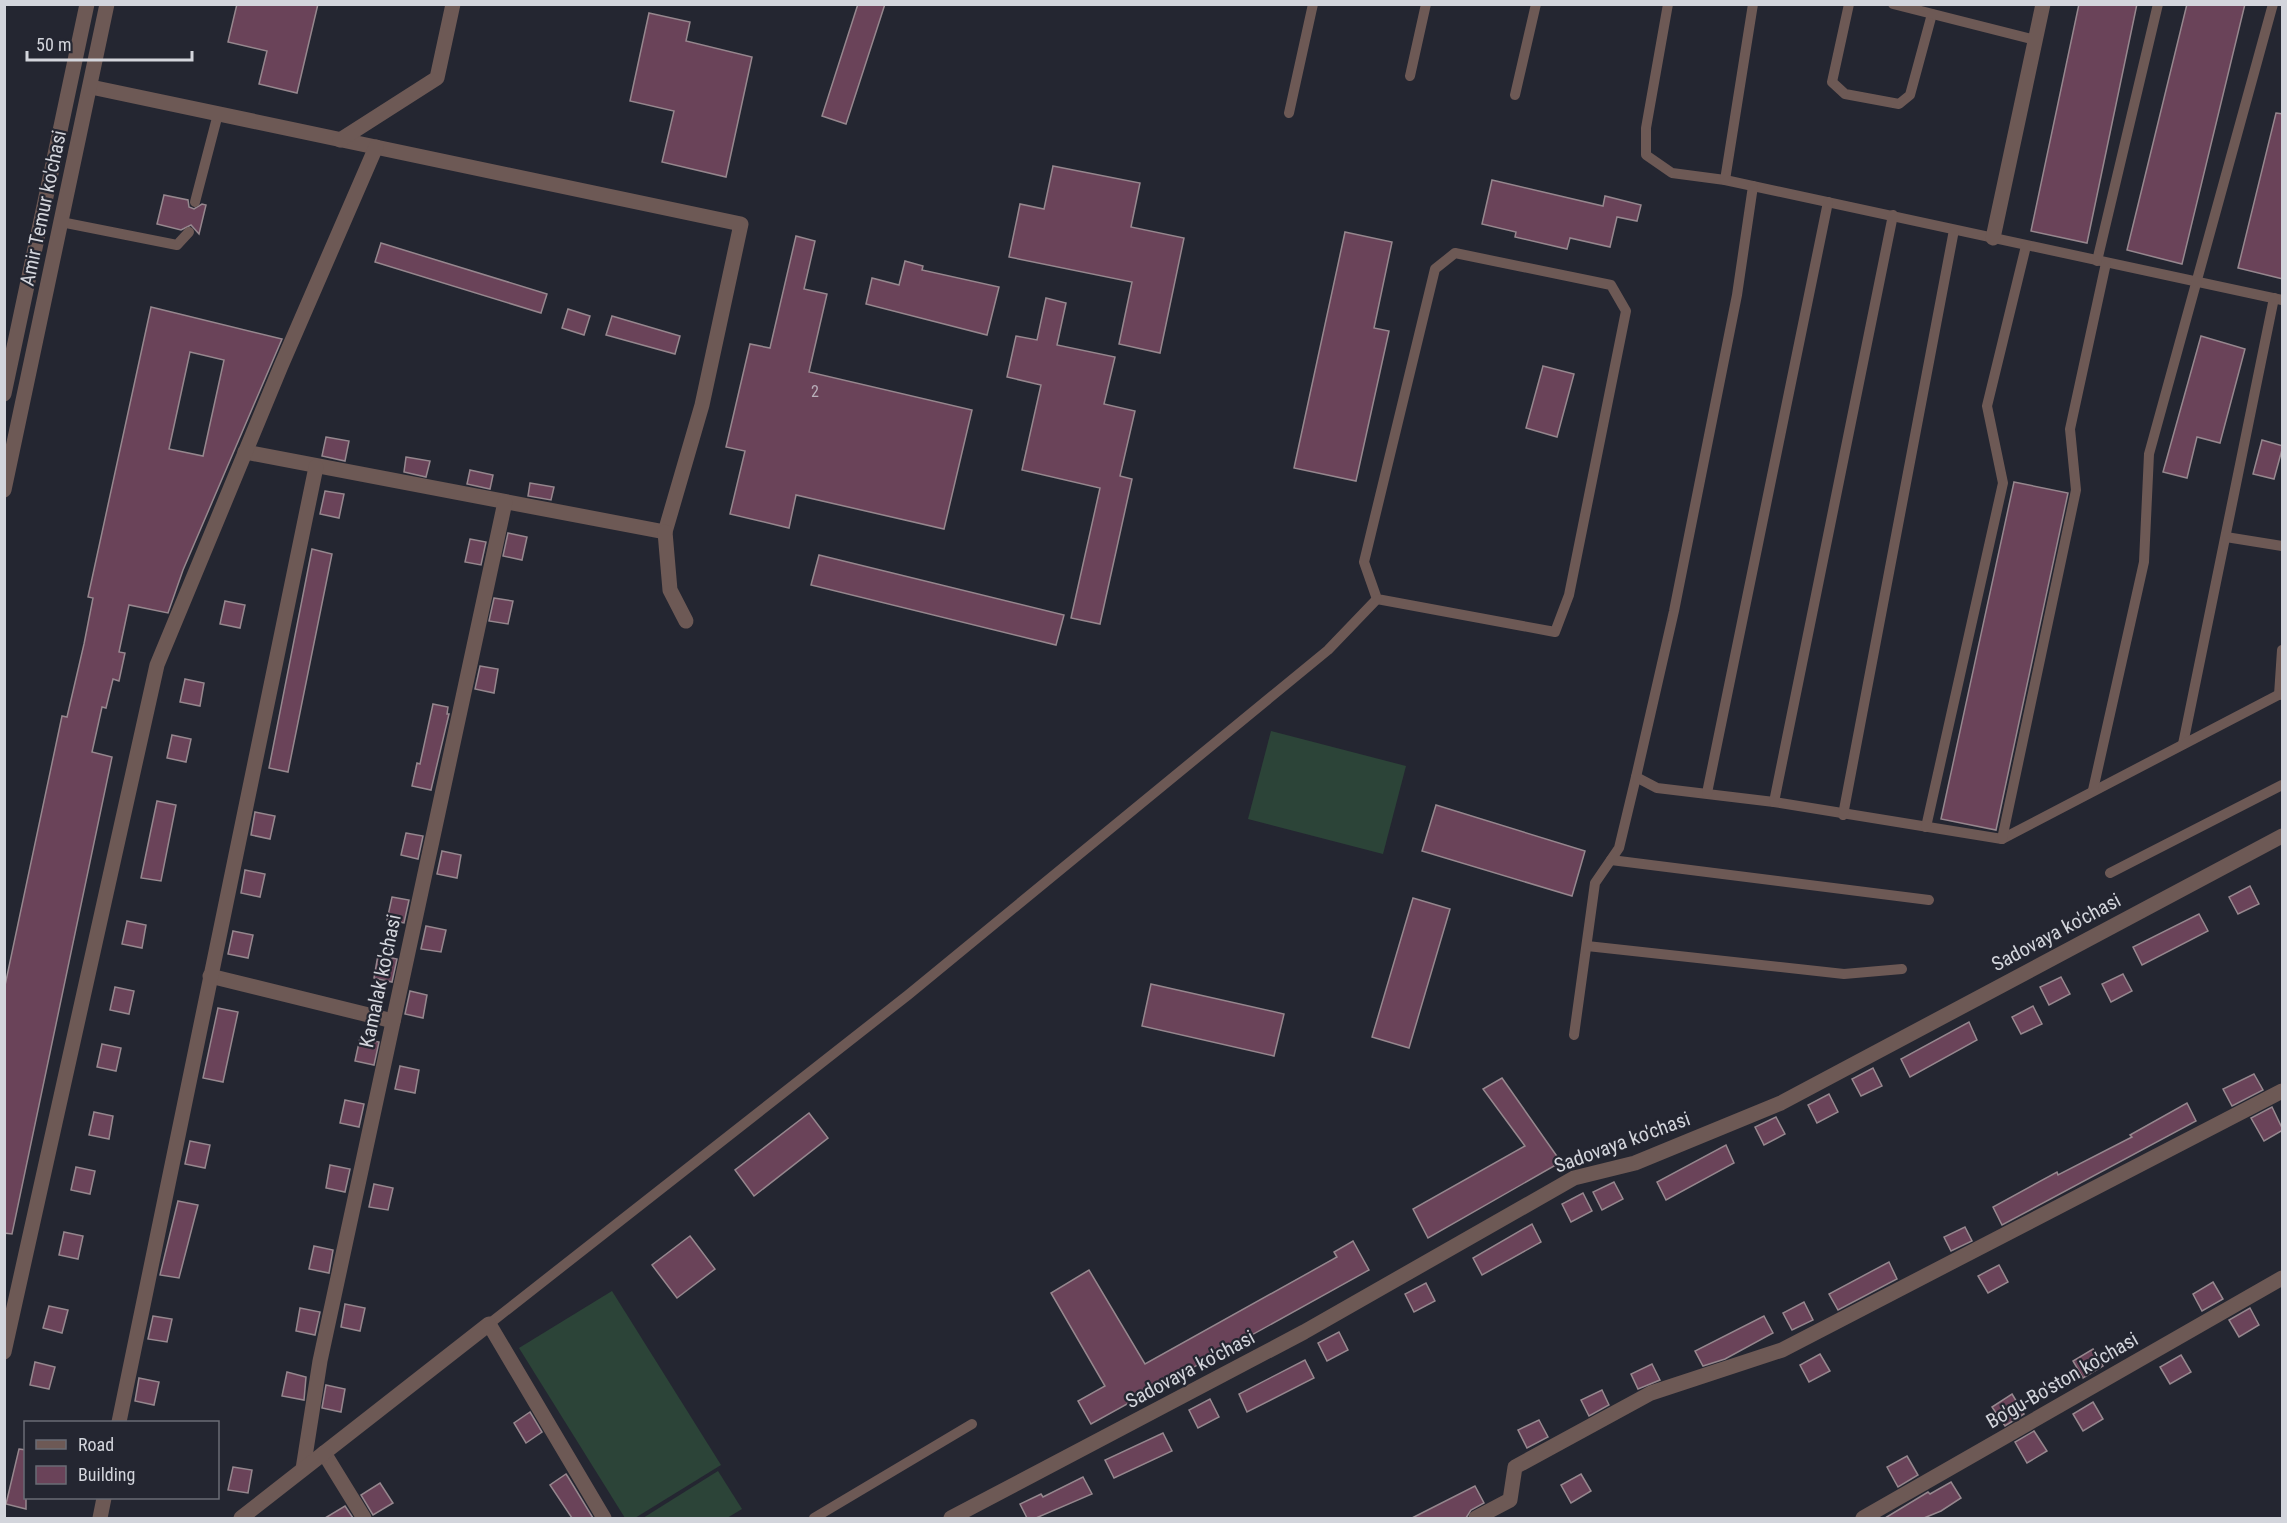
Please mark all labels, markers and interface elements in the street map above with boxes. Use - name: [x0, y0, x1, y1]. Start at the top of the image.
- scale bar: [27, 24, 192, 62]
- text: 50 m: [36, 34, 71, 55]
- street label: Amir Temur ko'chasi: [15, 128, 71, 288]
- house number: 2: [811, 382, 819, 401]
- street label: Sadovaya ko'chasi: [1987, 888, 2125, 976]
- street label: Kamalak ko'chasi: [354, 912, 406, 1050]
- street label: Sadovaya ko'chasi: [1551, 1106, 1693, 1178]
- street label: Sadovaya ko'chasi: [1121, 1325, 1259, 1413]
- street label: Bo'gu-Bo'ston ko'chasi: [1982, 1327, 2142, 1433]
- legend: [24, 1421, 219, 1499]
- text: Road: [78, 1434, 114, 1455]
- text: Building: [78, 1464, 135, 1485]

